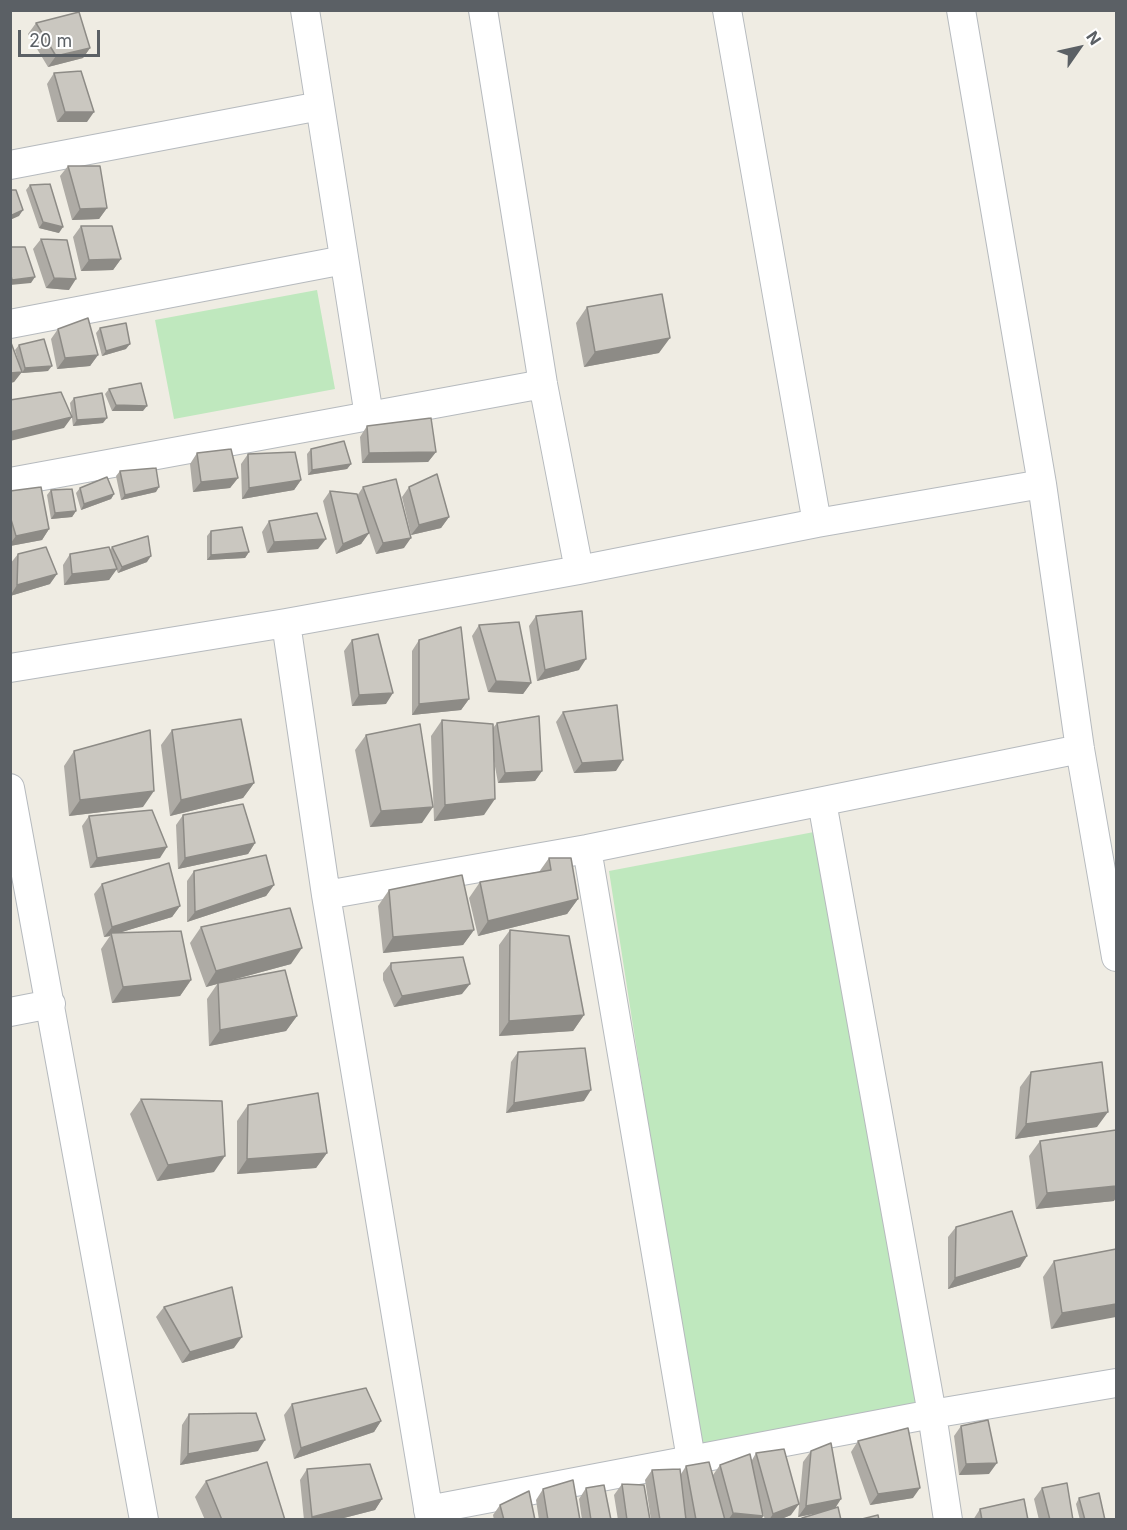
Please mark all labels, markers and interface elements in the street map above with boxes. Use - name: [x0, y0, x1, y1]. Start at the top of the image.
- scale bar: [21, 18, 104, 56]
- north arrow: [1049, 18, 1109, 78]
- text: N: [1082, 27, 1106, 49]
- text: 20 m: [29, 30, 72, 51]

